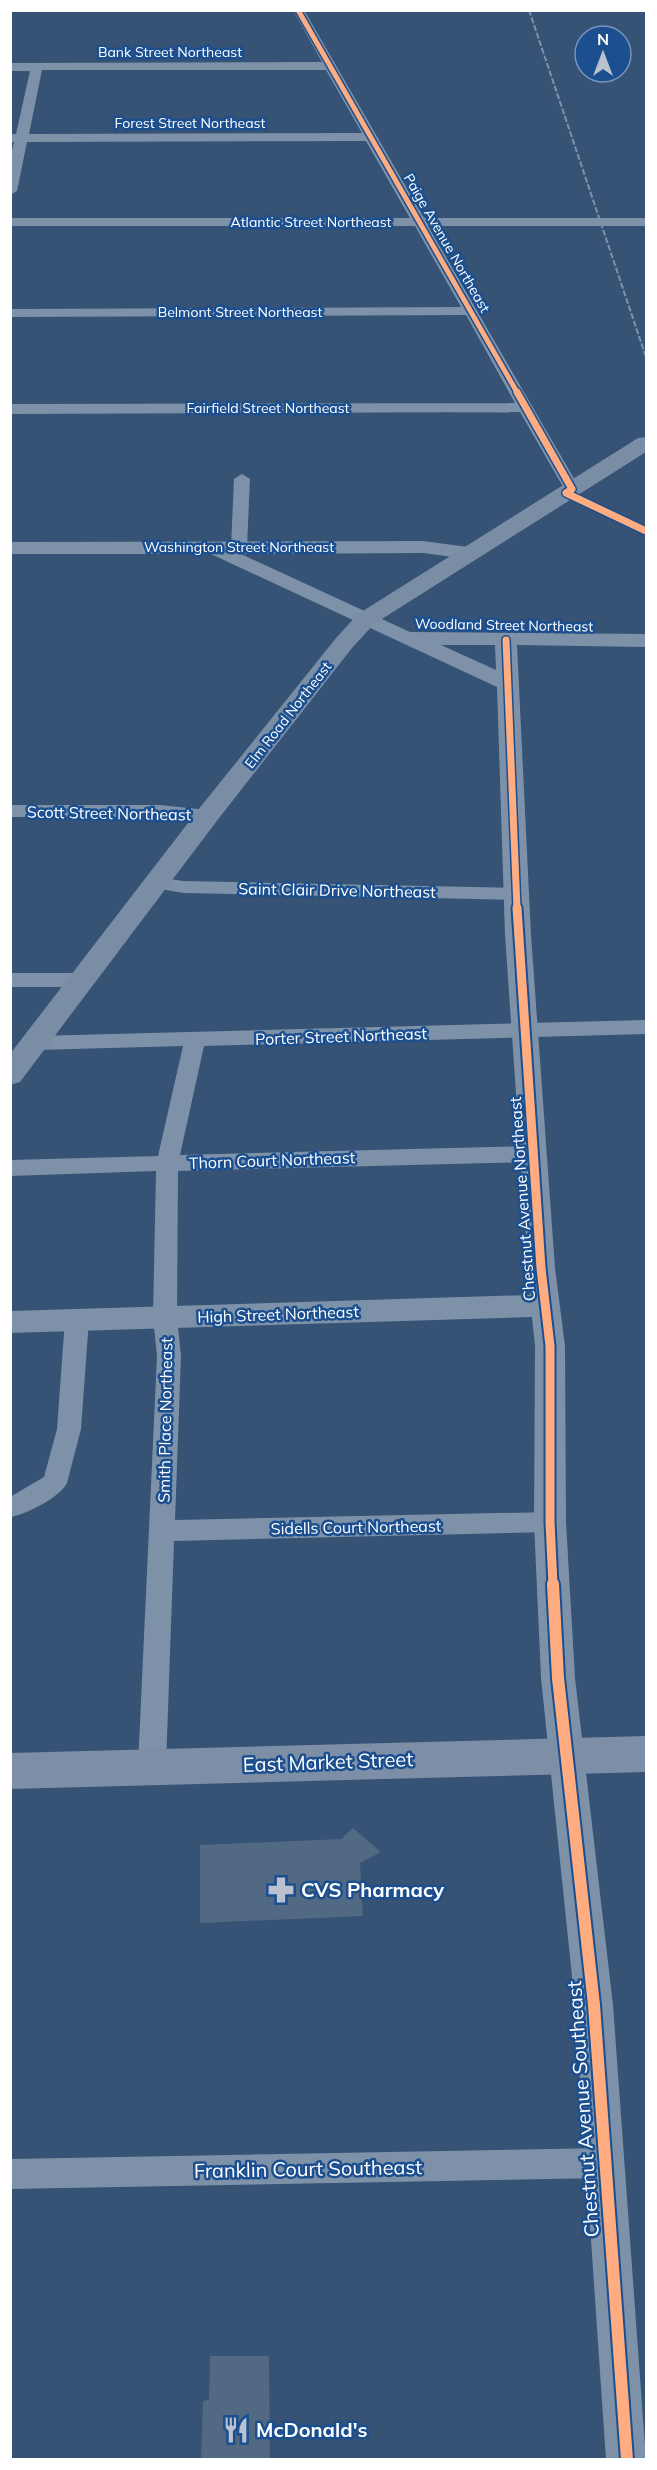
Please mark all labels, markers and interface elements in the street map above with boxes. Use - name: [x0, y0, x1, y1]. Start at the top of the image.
- north arrow: [573, 24, 633, 84]
- text: N: [597, 29, 609, 49]
- street label: Bank Street Northeast: [98, 43, 242, 61]
- street label: Forest Street Northeast: [115, 114, 265, 132]
- street label: Paige Avenue Northeast: [400, 170, 494, 316]
- street label: Atlantic Street Northeast: [231, 213, 392, 231]
- street label: Belmont Street Northeast: [158, 303, 322, 321]
- street label: Fairfield Street Northeast: [187, 399, 350, 417]
- street label: Washington Street Northeast: [144, 538, 334, 556]
- street label: Woodland Street Northeast: [415, 614, 593, 636]
- street label: Elm Road Northeast: [241, 658, 335, 772]
- street label: Scott Street Northeast: [27, 802, 192, 824]
- street label: Saint Clair Drive Northeast: [238, 878, 436, 902]
- street label: Porter Street Northeast: [255, 1023, 428, 1049]
- street label: Chestnut Avenue Northeast: [505, 1096, 539, 1302]
- street label: Thorn Court Northeast: [189, 1147, 356, 1173]
- street label: High Street Northeast: [197, 1301, 360, 1327]
- street label: Smith Place Northeast: [154, 1337, 176, 1503]
- street label: Sidells Court Northeast: [271, 1516, 442, 1538]
- street label: East Market Street: [242, 1746, 414, 1777]
- pharmacy icon: CVS Pharmacy: [266, 1875, 296, 1905]
- place label: CVS Pharmacy: [301, 1877, 444, 1902]
- street label: Chestnut Avenue Southeast: [561, 1980, 604, 2238]
- street label: Franklin Court Southeast: [194, 2154, 422, 2183]
- restaurant icon: McDonald's: [221, 2415, 251, 2445]
- place label: McDonald's: [256, 2417, 368, 2442]

